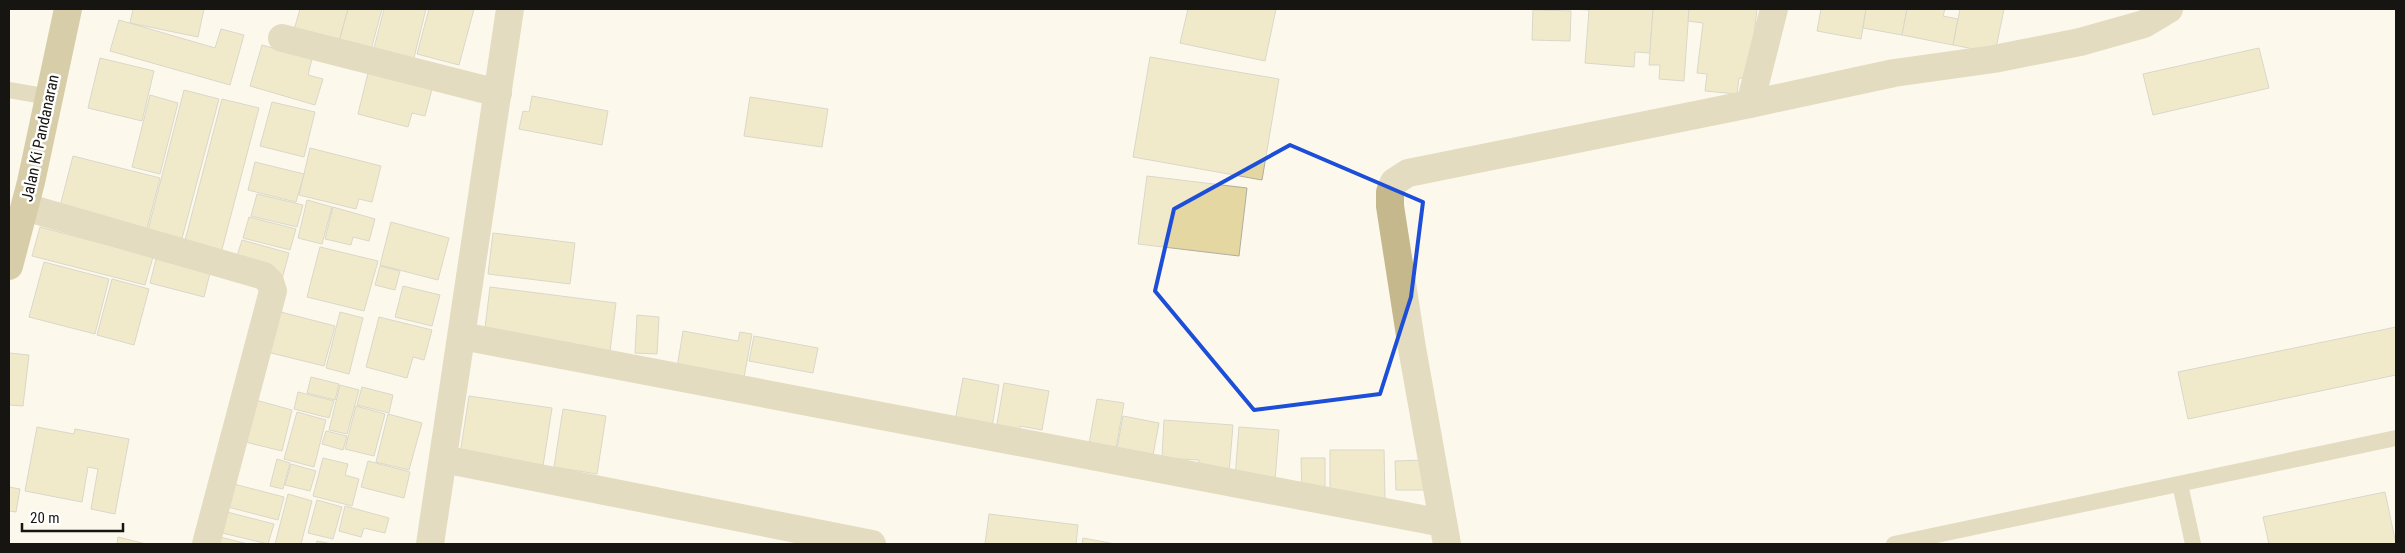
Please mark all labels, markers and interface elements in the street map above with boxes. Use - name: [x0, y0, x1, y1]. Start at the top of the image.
- street label: Jalan Ki Pandanaran: [17, 73, 63, 203]
- scale bar: [22, 500, 124, 532]
- text: 20 m: [30, 509, 60, 527]

